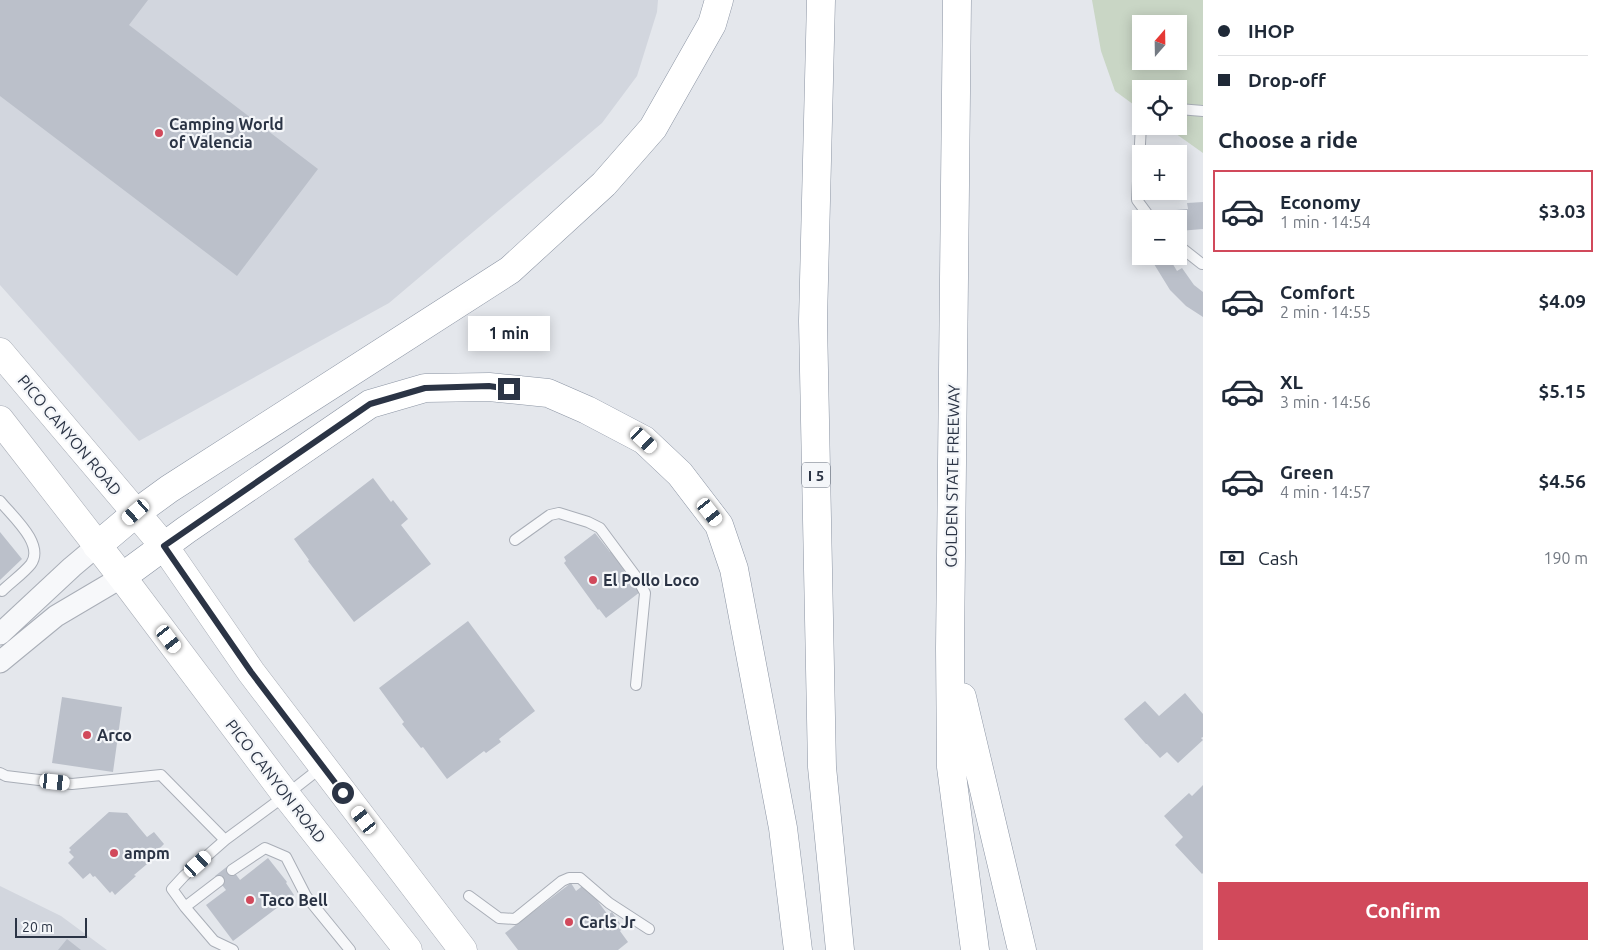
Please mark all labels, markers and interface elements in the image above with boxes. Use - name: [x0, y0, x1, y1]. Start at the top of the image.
- north arrow: [1132, 15, 1188, 70]
- map controls: [1132, 15, 1187, 265]
- text: IHOP: [1248, 20, 1294, 42]
- text: Drop-off: [1248, 69, 1326, 91]
- button: locate: [1132, 80, 1187, 135]
- place label: Camping World of Valencia: [169, 115, 284, 151]
- marker: Camping World of Valencia: [153, 127, 165, 139]
- text: Choose a ride: [1218, 127, 1358, 152]
- button: +: [1132, 145, 1187, 200]
- icon: car: [1220, 189, 1265, 234]
- text: Economy: [1280, 191, 1361, 213]
- text: $3.03: [1538, 200, 1586, 222]
- button: −: [1132, 210, 1187, 265]
- text: 1 min · 14:54: [1280, 213, 1371, 231]
- icon: car: [1220, 279, 1265, 324]
- text: Comfort: [1280, 281, 1355, 303]
- text: $4.09: [1538, 290, 1586, 312]
- text: 2 min · 14:55: [1280, 303, 1371, 321]
- callout: 1 min: [468, 316, 550, 352]
- text: 1 min: [489, 324, 529, 342]
- icon: car: [1220, 369, 1265, 414]
- street label: PICO CANYON ROAD: [14, 371, 126, 499]
- text: XL: [1280, 371, 1303, 393]
- route end: [498, 378, 520, 400]
- text: $5.15: [1538, 380, 1586, 402]
- street label: GOLDEN STATE FREEWAY: [941, 383, 963, 568]
- text: 3 min · 14:56: [1280, 393, 1371, 411]
- car: [627, 424, 660, 456]
- icon: car: [1220, 459, 1265, 504]
- text: Green: [1280, 461, 1334, 483]
- road number: I 5: [802, 462, 830, 488]
- text: $4.56: [1538, 470, 1586, 492]
- text: 4 min · 14:57: [1280, 483, 1371, 501]
- car: [119, 496, 152, 528]
- car: [694, 496, 725, 528]
- icon: cash: [1218, 544, 1246, 572]
- text: Cash: [1258, 547, 1299, 569]
- text: 190 m: [1543, 549, 1588, 567]
- place label: El Pollo Loco: [603, 571, 699, 589]
- marker: El Pollo Loco: [587, 574, 599, 586]
- car: [153, 623, 184, 655]
- street label: PICO CANYON ROAD: [222, 716, 330, 846]
- place label: Arco: [97, 726, 132, 744]
- marker: Arco: [81, 729, 93, 741]
- car: [39, 773, 70, 791]
- route start: [332, 782, 354, 804]
- car: [348, 804, 379, 836]
- place label: ampm: [124, 844, 170, 862]
- marker: ampm: [108, 847, 120, 859]
- car: [181, 848, 214, 880]
- button: Confirm: [1218, 882, 1588, 940]
- place label: Taco Bell: [260, 891, 328, 909]
- marker: Taco Bell: [244, 894, 256, 906]
- place label: Carls Jr: [579, 913, 636, 931]
- scale bar: [15, 915, 88, 938]
- marker: Carls Jr: [563, 916, 575, 928]
- text: 20 m: [22, 919, 53, 935]

